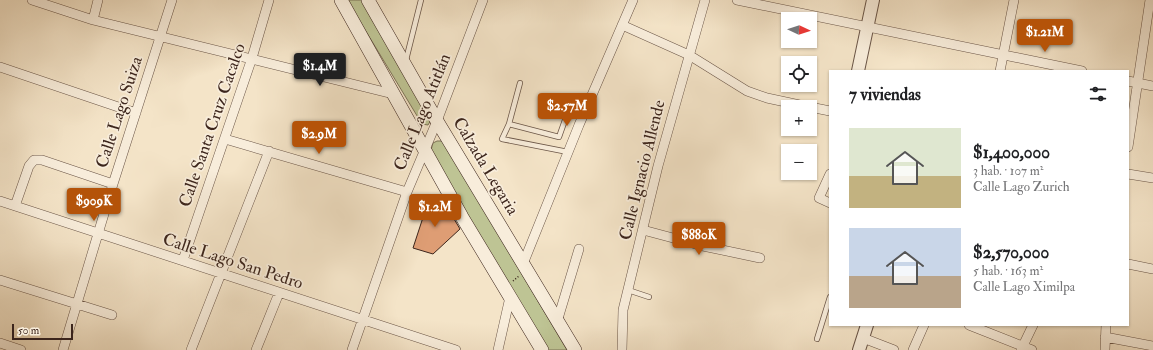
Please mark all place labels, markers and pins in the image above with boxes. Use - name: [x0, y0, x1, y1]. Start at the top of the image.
- pin: $1.21M: [1012, 19, 1078, 53]
- pin: $1.4M: [292, 53, 348, 87]
- pin: $2.57M: [534, 93, 600, 127]
- pin: $2.9M: [291, 121, 347, 155]
- pin: $909K: [66, 188, 122, 222]
- pin: $1.2M: [407, 194, 463, 228]
- pin: $880K: [671, 222, 727, 256]

